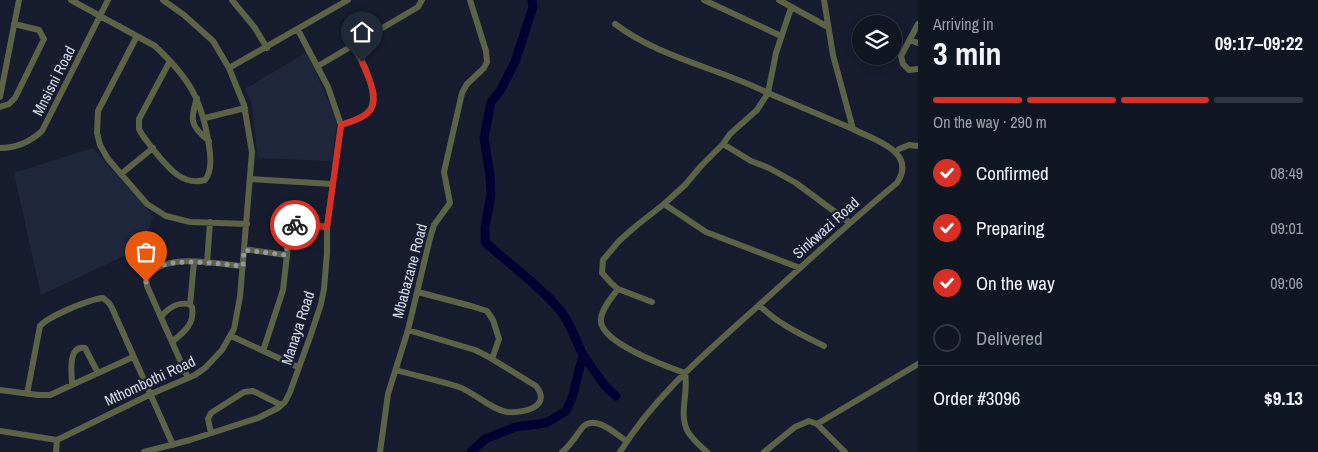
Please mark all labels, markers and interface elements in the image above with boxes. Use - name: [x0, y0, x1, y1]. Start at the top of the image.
- pin: [341, 11, 383, 62]
- text: Arriving in: [933, 13, 994, 35]
- map controls: [852, 15, 902, 65]
- button: layers: [852, 15, 902, 65]
- icon: home: [348, 18, 376, 46]
- text: 09:17–09:22: [1215, 30, 1303, 56]
- text: 3 min: [933, 32, 1002, 75]
- street label: Mnsisni Road: [27, 42, 80, 119]
- text: On the way · 290 m: [933, 111, 1047, 133]
- icon: check: [933, 159, 961, 187]
- text: Confirmed: [976, 160, 1049, 186]
- text: 08:49: [1270, 162, 1303, 184]
- street label: Sinkwazi Road: [788, 192, 863, 263]
- courier: [270, 200, 320, 250]
- icon: bike: [281, 211, 309, 239]
- icon: check: [933, 214, 961, 242]
- text: Preparing: [976, 215, 1044, 241]
- text: 09:01: [1270, 217, 1303, 239]
- street label: Mbabazane Road: [387, 221, 432, 320]
- pin: [125, 231, 167, 282]
- icon: bag: [132, 238, 160, 266]
- icon: check: [933, 269, 961, 297]
- text: On the way: [976, 270, 1055, 296]
- text: 09:06: [1270, 272, 1303, 294]
- street label: Manaya Road: [276, 288, 319, 368]
- text: Delivered: [976, 325, 1043, 351]
- street label: Mthombothi Road: [101, 350, 199, 411]
- text: Order #3096: [933, 385, 1020, 411]
- text: $9.13: [1264, 385, 1303, 411]

